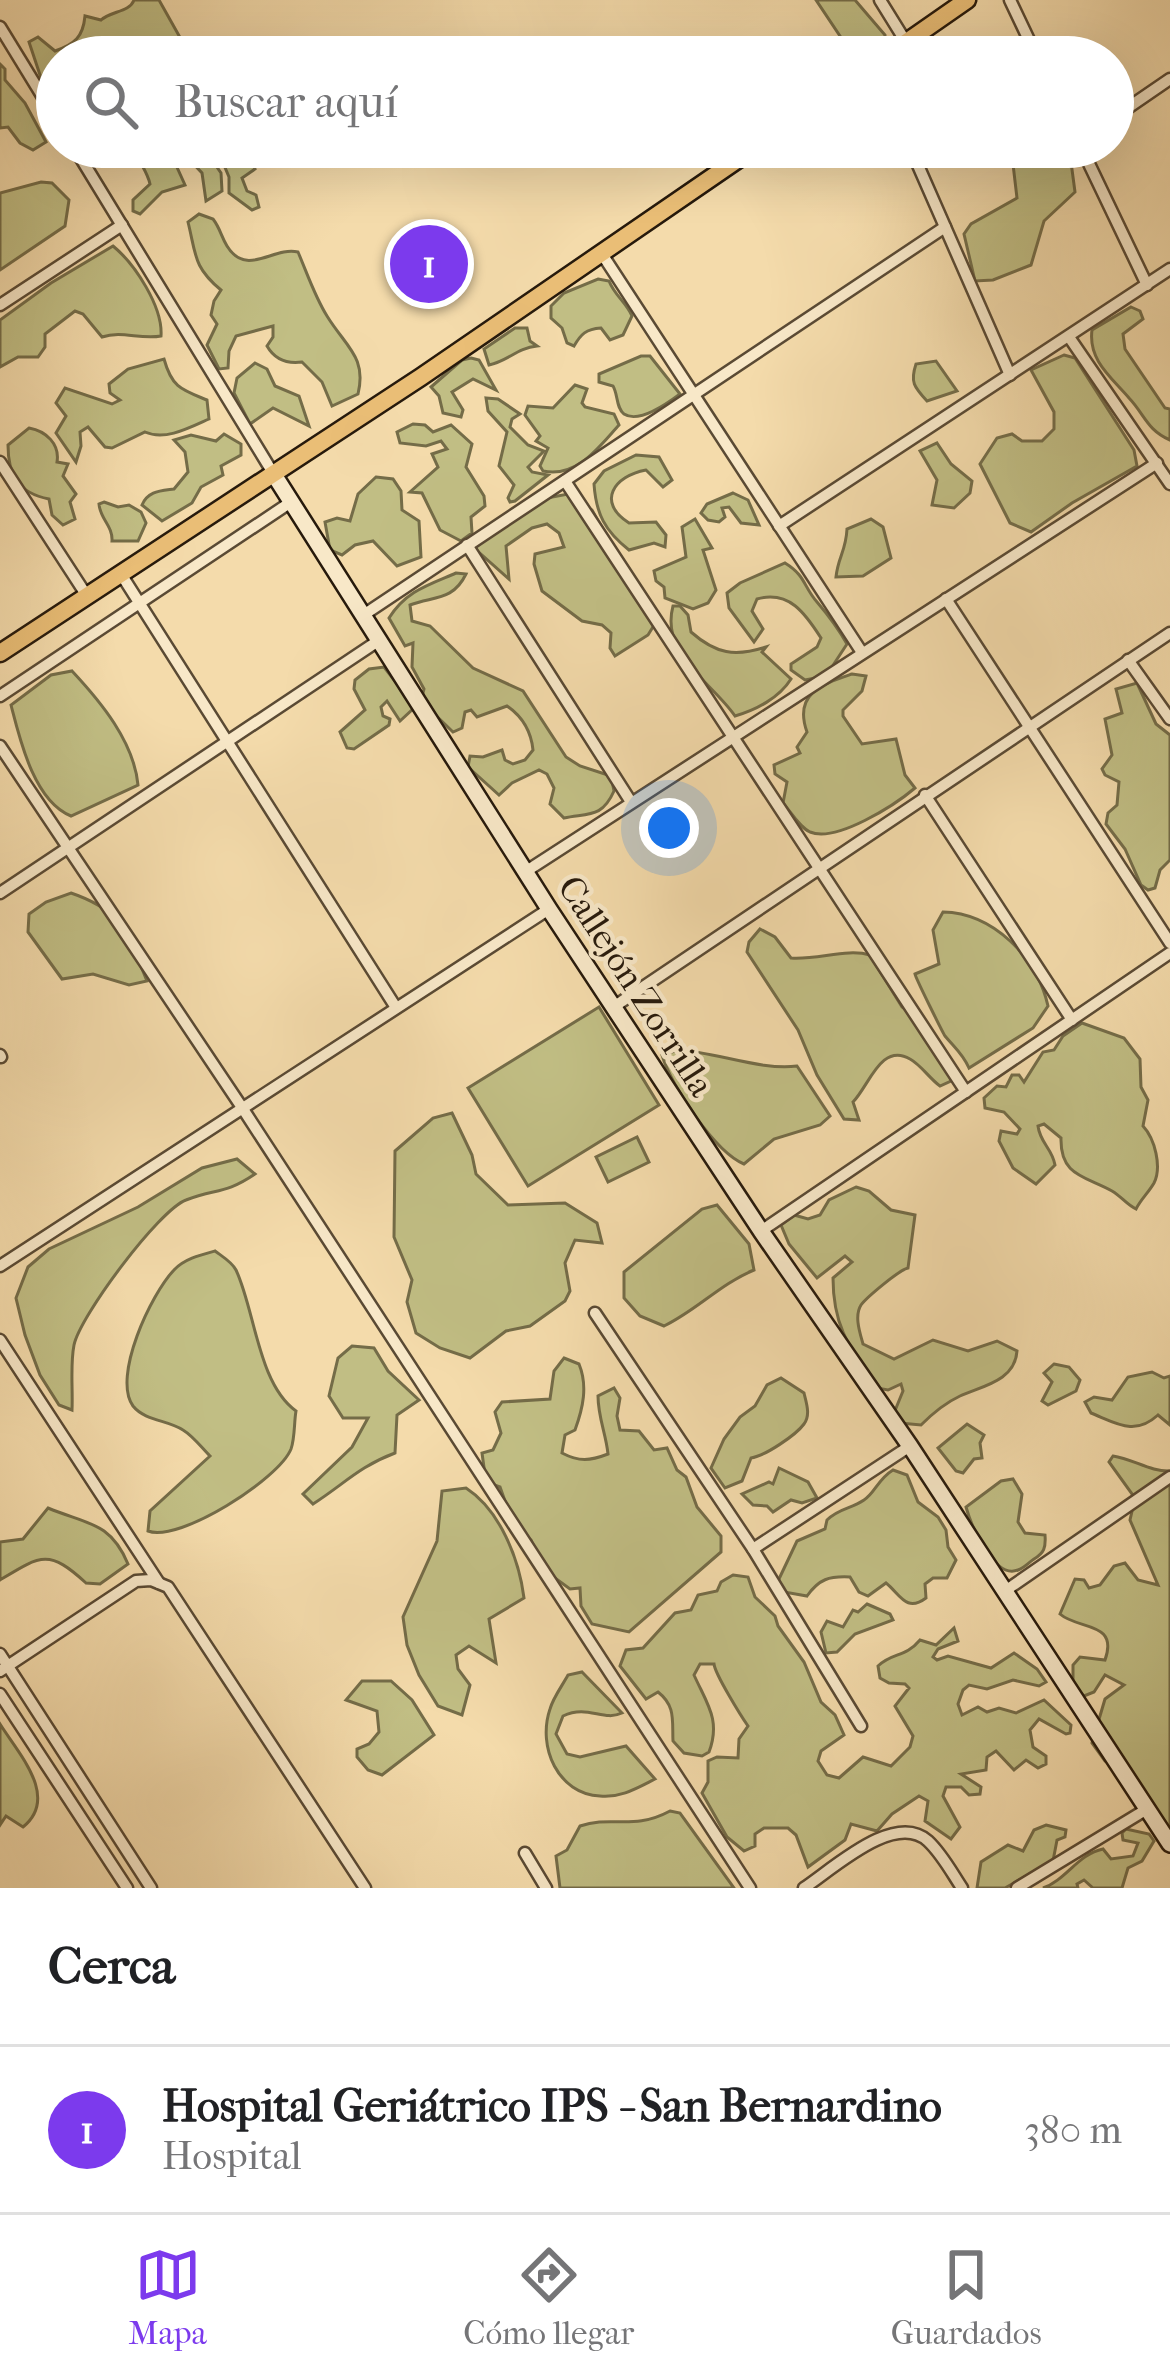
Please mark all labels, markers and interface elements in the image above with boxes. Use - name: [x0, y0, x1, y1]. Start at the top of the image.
- search box: [36, 36, 1134, 168]
- icon: search: [78, 69, 144, 135]
- text: Buscar aquí: [174, 76, 398, 129]
- pin: 1: [390, 219, 468, 309]
- your location: [639, 798, 699, 858]
- street label: Callejón Zorrilla: [549, 868, 723, 1104]
- text: Cerca: [48, 1936, 175, 1996]
- text: Hospital Geriátrico IPS - San Bernardino: [162, 2080, 942, 2133]
- text: 1: [80, 2107, 94, 2153]
- text: 380 m: [1024, 2107, 1122, 2153]
- text: Hospital: [162, 2133, 302, 2179]
- tab: Mapa: [128, 2242, 207, 2353]
- tab: Cómo llegar: [463, 2242, 634, 2353]
- tab: Guardados: [891, 2242, 1042, 2353]

